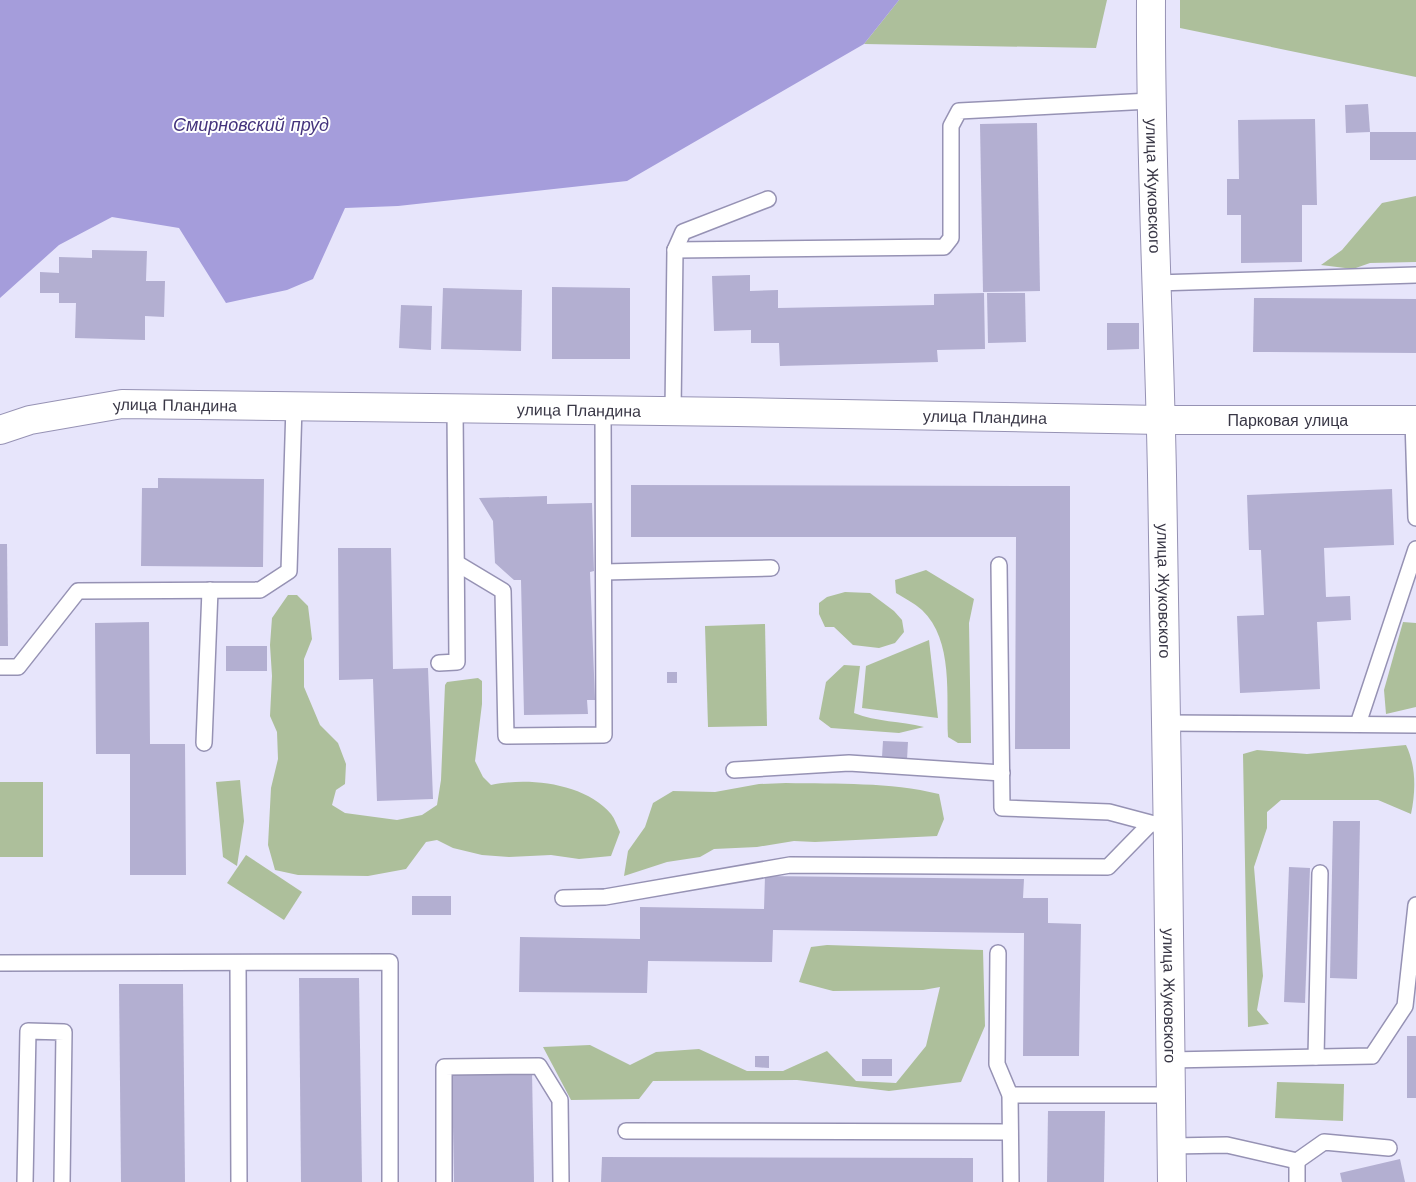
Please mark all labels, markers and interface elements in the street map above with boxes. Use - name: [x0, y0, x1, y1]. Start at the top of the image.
- water label: Смирновский пруд: [173, 114, 329, 135]
- street label: улица Жуковского: [1142, 118, 1165, 254]
- street label: улица Пландина: [112, 395, 237, 415]
- street label: улица Пландина: [517, 400, 641, 421]
- street label: улица Пландина: [923, 407, 1047, 428]
- street label: Парковая улица: [1227, 411, 1348, 430]
- street label: улица Жуковского: [1153, 523, 1174, 659]
- street label: улица Жуковского: [1159, 928, 1180, 1063]

